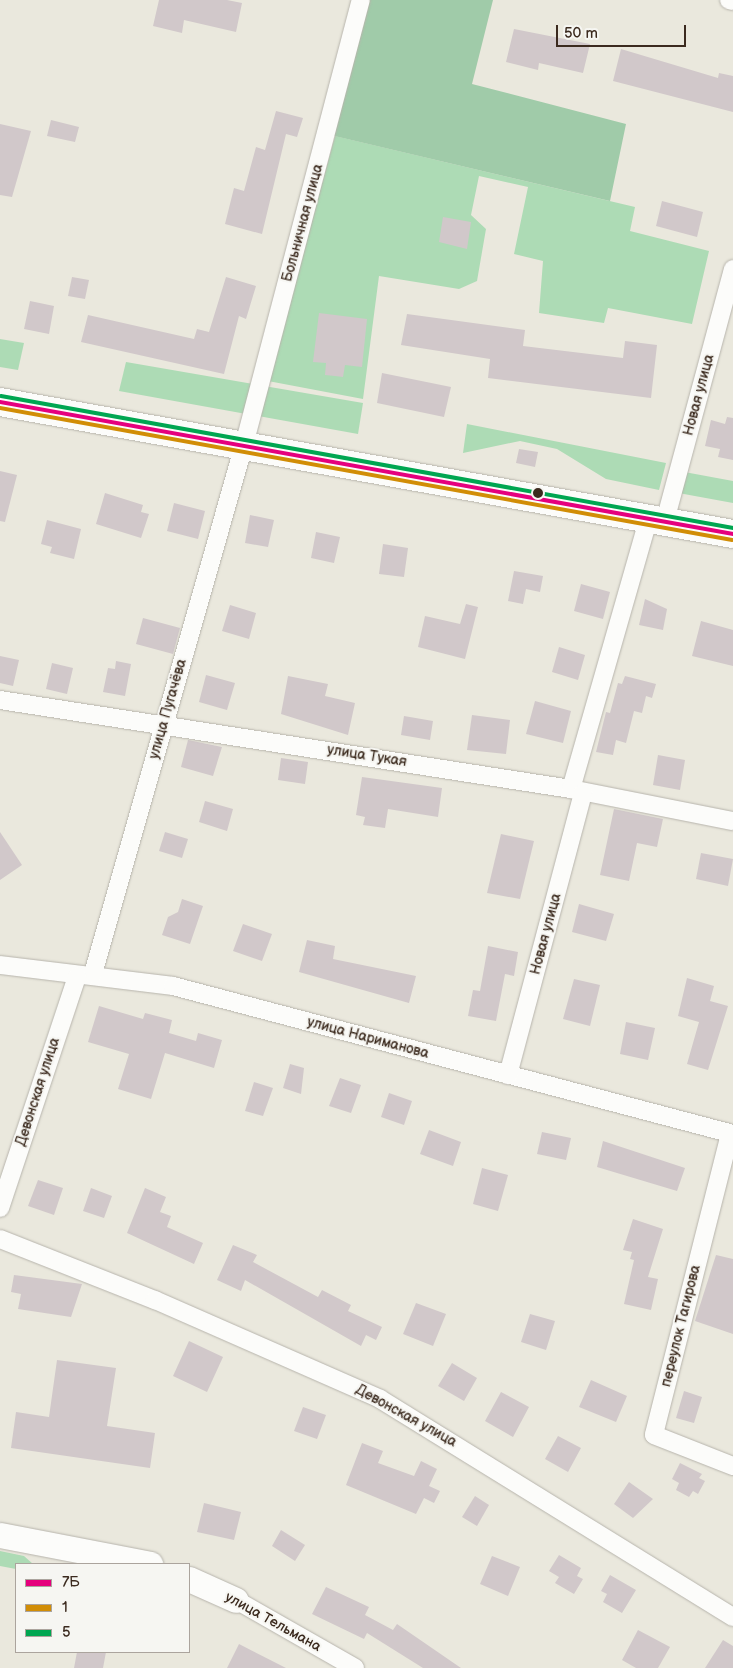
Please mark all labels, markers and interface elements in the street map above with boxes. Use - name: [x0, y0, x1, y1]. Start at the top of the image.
- scale bar: [558, 15, 688, 47]
- text: 50 m: [564, 24, 598, 43]
- street label: Больничная улица: [279, 162, 327, 284]
- street label: Новая улица: [680, 352, 718, 438]
- unlabelled marker: [533, 488, 543, 498]
- street label: улица Пугачёва: [146, 657, 190, 761]
- street label: улица Тукая: [326, 741, 408, 771]
- street label: Новая улица: [527, 891, 565, 977]
- street label: улица Нариманова: [305, 1014, 431, 1062]
- street label: Девонская улица: [13, 1036, 63, 1148]
- street label: переулок Тагирова: [658, 1263, 704, 1389]
- street label: Девонская улица: [353, 1381, 459, 1451]
- legend: [15, 1563, 190, 1653]
- text: 7Б: [62, 1573, 80, 1592]
- street label: улица Тельмана: [222, 1589, 324, 1655]
- text: 1: [62, 1598, 68, 1617]
- text: 5: [62, 1623, 71, 1642]

